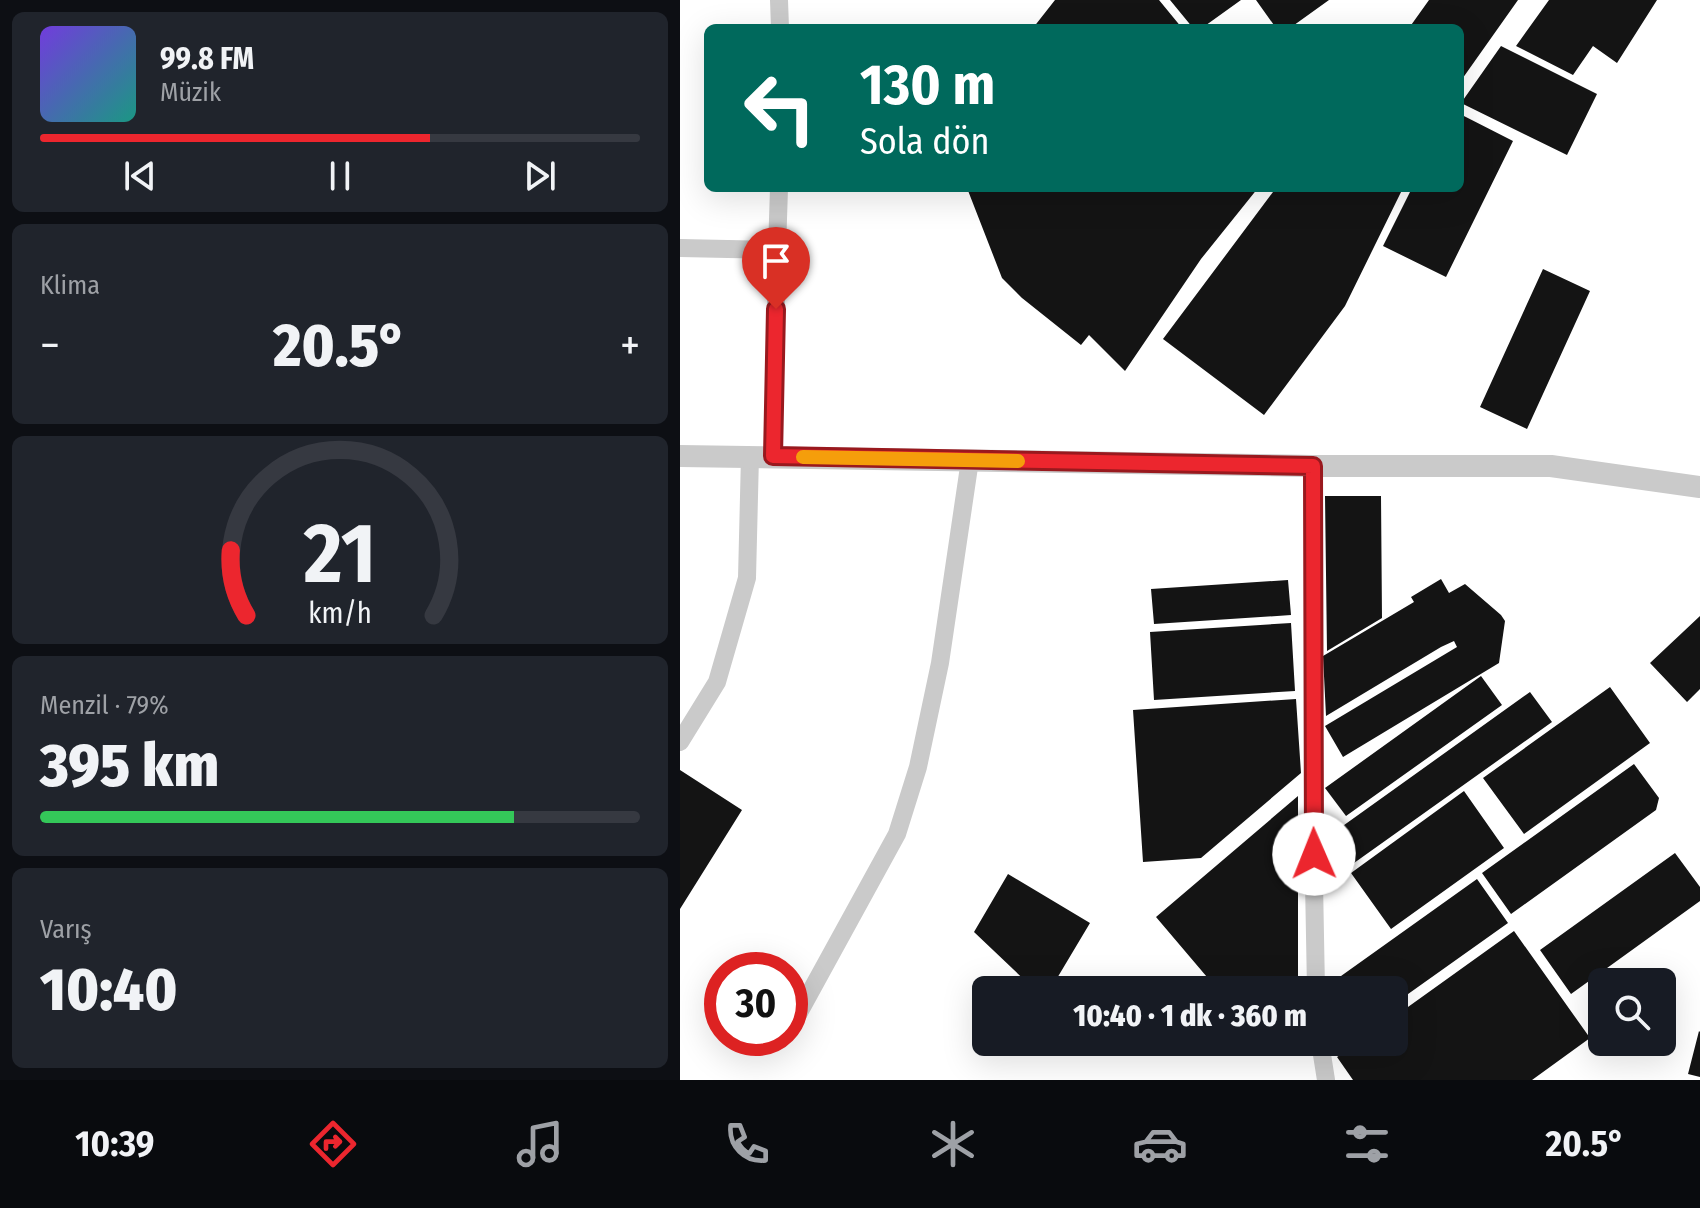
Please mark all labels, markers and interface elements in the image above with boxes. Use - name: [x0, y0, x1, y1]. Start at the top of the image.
- text: 99.8 FM: [160, 41, 254, 77]
- text: 130 m: [860, 52, 995, 119]
- icon: left: [728, 56, 832, 160]
- text: Müzik: [160, 77, 221, 108]
- text: Sola dön: [860, 120, 989, 164]
- icon: previous: [118, 154, 162, 198]
- icon: pause: [318, 154, 362, 198]
- icon: next: [518, 154, 562, 198]
- pin: [742, 227, 810, 309]
- icon: arrive: [754, 239, 798, 283]
- text: Klima: [40, 270, 100, 301]
- text: 20.5°: [273, 310, 407, 382]
- text: −: [40, 319, 60, 372]
- text: +: [620, 319, 640, 372]
- text: 21: [303, 504, 376, 604]
- text: km/h: [308, 596, 372, 631]
- text: Menzil · 79%: [40, 690, 169, 721]
- text: 395 km: [40, 730, 219, 802]
- position arrow: [1272, 812, 1356, 896]
- text: Varış: [40, 914, 92, 945]
- speed limit sign: 30: [704, 952, 808, 1056]
- text: 10:40: [40, 954, 177, 1026]
- map controls: [1588, 968, 1676, 1056]
- button: search: [1588, 968, 1676, 1056]
- text: 10:40 · 1 dk · 360 m: [1073, 998, 1307, 1034]
- icon: directions: [305, 1116, 361, 1172]
- icon: music: [512, 1116, 568, 1172]
- icon: phone: [719, 1116, 775, 1172]
- icon: climate: [925, 1116, 981, 1172]
- icon: car: [1132, 1116, 1188, 1172]
- icon: filters: [1339, 1116, 1395, 1172]
- text: 10:39: [75, 1122, 154, 1166]
- text: 20.5°: [1546, 1122, 1625, 1166]

